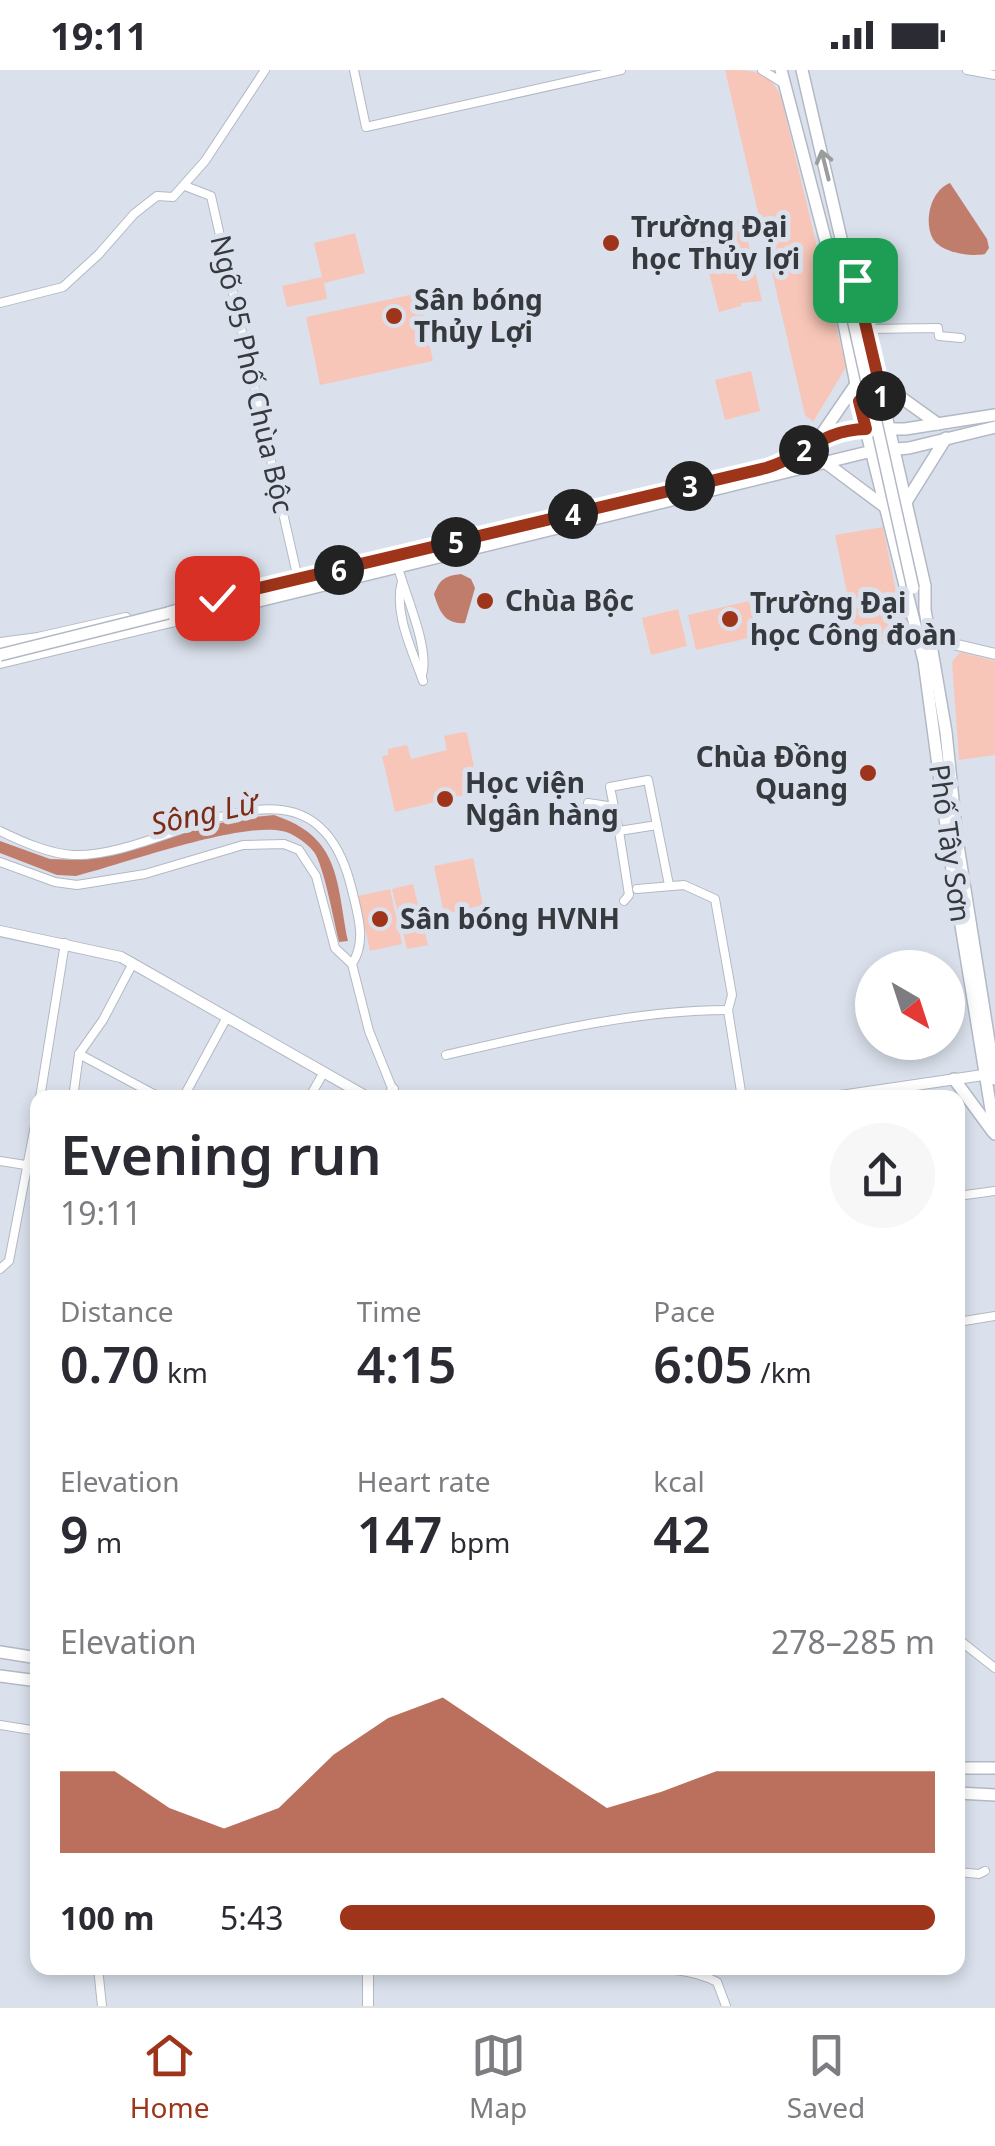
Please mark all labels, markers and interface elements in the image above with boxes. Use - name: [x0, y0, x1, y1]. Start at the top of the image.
- text: 19:11: [50, 9, 148, 61]
- one-way arrow: [815, 150, 833, 182]
- place label: Trường Đại học Thủy lợi: [631, 207, 800, 277]
- street label: Ngõ 95 Phố Chùa Bộc: [202, 231, 303, 517]
- marker: Trường Đại học Thủy lợi: [600, 232, 622, 254]
- pin: [813, 238, 898, 323]
- icon: arrive: [828, 253, 883, 308]
- place label: Sân bóng Thủy Lợi: [414, 280, 543, 350]
- marker: Sân bóng Thủy Lợi: [383, 305, 405, 327]
- pin: 1: [856, 371, 906, 421]
- text: 1: [873, 377, 889, 415]
- pin: 2: [779, 425, 829, 475]
- text: 2: [796, 431, 812, 469]
- pin: 3: [665, 461, 715, 511]
- text: 3: [682, 467, 698, 505]
- pin: 4: [548, 489, 598, 539]
- text: 4: [565, 495, 581, 533]
- pin: 5: [431, 517, 481, 567]
- text: 5: [448, 523, 464, 561]
- pin: 6: [314, 545, 364, 595]
- text: 6: [331, 551, 347, 589]
- pin: [175, 556, 260, 641]
- icon: check: [190, 571, 245, 626]
- place label: Chùa Bộc: [505, 581, 634, 619]
- place label: Trường Đại học Công đoàn: [750, 583, 957, 653]
- marker: Chùa Bộc: [474, 590, 496, 612]
- marker: Trường Đại học Công đoàn: [719, 608, 741, 630]
- place label: Chùa Đồng Quang: [696, 737, 848, 807]
- street label: Phố Tây Sơn: [921, 761, 981, 924]
- marker: Chùa Đồng Quang: [857, 762, 879, 784]
- place label: Học viện Ngân hàng: [465, 763, 619, 833]
- water label: Sông Lừ: [147, 780, 265, 844]
- marker: Học viện Ngân hàng: [434, 788, 456, 810]
- place label: Sân bóng HVNH: [400, 899, 620, 937]
- marker: Sân bóng HVNH: [369, 908, 391, 930]
- north arrow: [855, 950, 965, 1060]
- map controls: [855, 950, 965, 1060]
- text: Evening run: [60, 1116, 381, 1191]
- button: share: [830, 1123, 935, 1228]
- text: 19:11: [60, 1191, 142, 1234]
- text: Distance: [60, 1292, 173, 1330]
- text: Time: [357, 1292, 421, 1330]
- text: Pace: [653, 1292, 715, 1330]
- text: 0.70: [60, 1330, 160, 1398]
- text: 4:15: [357, 1330, 456, 1398]
- text: 6:05: [653, 1330, 753, 1398]
- text: km: [160, 1353, 208, 1391]
- text: /km: [753, 1353, 812, 1391]
- text: Elevation: [60, 1462, 180, 1500]
- text: Heart rate: [357, 1462, 490, 1500]
- text: kcal: [653, 1462, 705, 1500]
- text: 9: [60, 1500, 89, 1568]
- text: 147: [357, 1500, 442, 1568]
- text: 42: [653, 1500, 711, 1568]
- text: m: [89, 1523, 122, 1561]
- text: bpm: [442, 1523, 510, 1561]
- text: Elevation: [60, 1620, 197, 1663]
- text: 278–285 m: [771, 1620, 935, 1663]
- text: 100 m: [60, 1896, 154, 1939]
- text: 5:43: [220, 1896, 284, 1939]
- tab: Home: [130, 2028, 209, 2126]
- tab: Map: [469, 2028, 527, 2126]
- tab: Saved: [787, 2028, 865, 2126]

